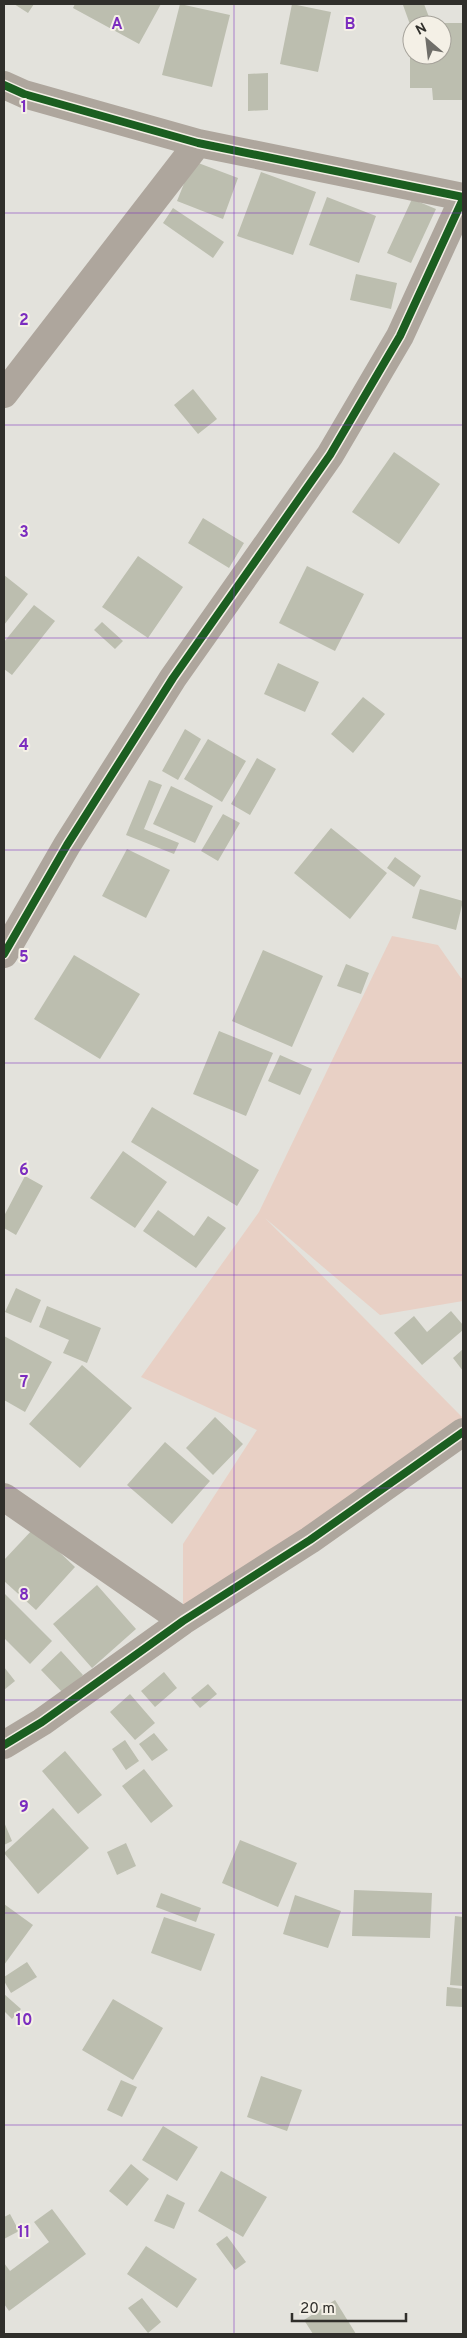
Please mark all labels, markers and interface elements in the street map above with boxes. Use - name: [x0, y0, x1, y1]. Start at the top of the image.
- text: A: [111, 15, 123, 35]
- text: B: [344, 15, 356, 35]
- north arrow: [402, 15, 452, 65]
- text: N: [413, 20, 430, 40]
- text: 1: [21, 98, 27, 118]
- text: 2: [19, 311, 29, 331]
- text: 3: [19, 523, 29, 543]
- text: 4: [19, 736, 29, 756]
- text: 5: [19, 948, 29, 968]
- text: 6: [19, 1161, 29, 1181]
- text: 7: [20, 1373, 28, 1393]
- text: 8: [19, 1586, 29, 1606]
- text: 9: [19, 1798, 29, 1818]
- text: 10: [16, 2011, 32, 2031]
- text: 11: [18, 2223, 30, 2243]
- scale bar: [292, 2290, 406, 2322]
- text: 20 m: [300, 2300, 335, 2319]

